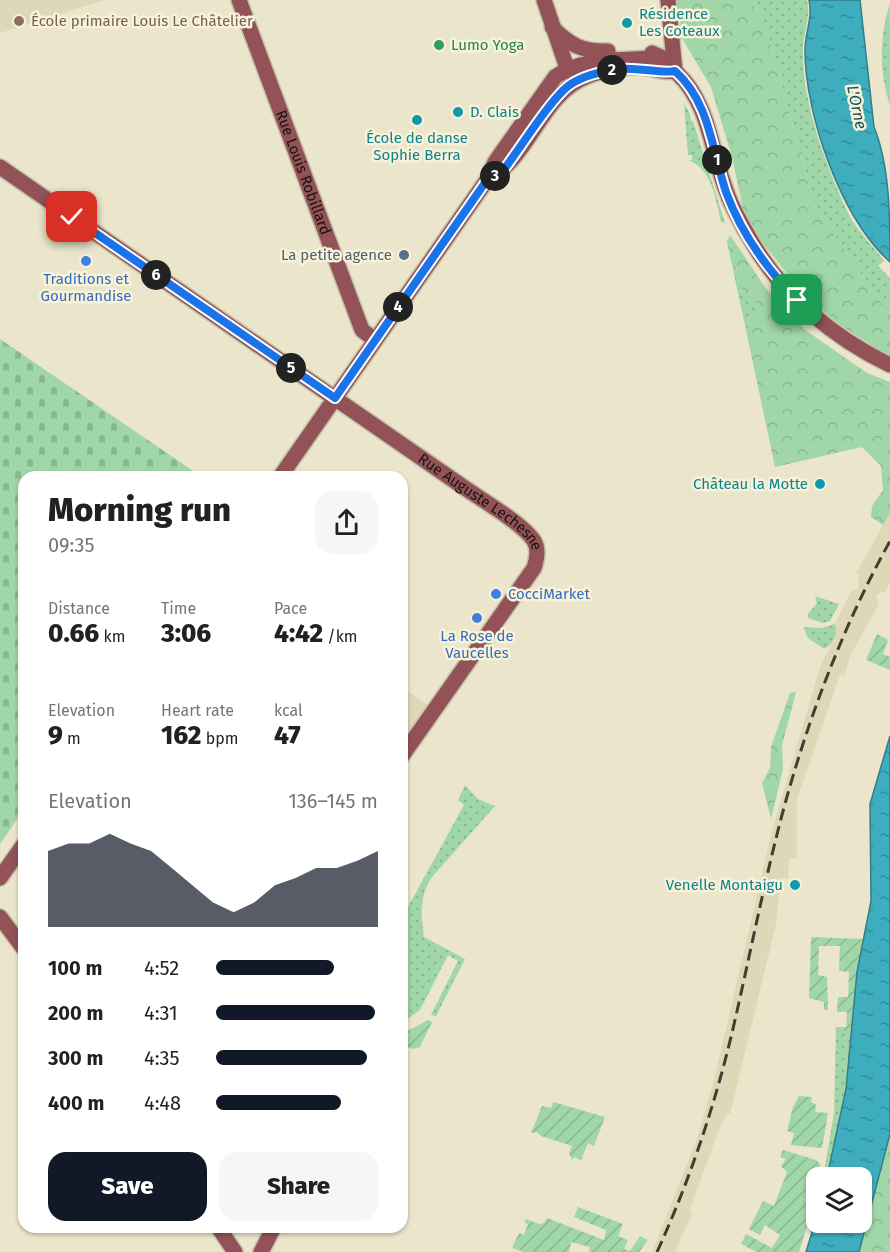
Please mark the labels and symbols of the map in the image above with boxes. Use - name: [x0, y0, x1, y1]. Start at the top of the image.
- place label: Résidence Les Coteaux: [639, 5, 720, 40]
- place label: École primaire Louis Le Châtelier: [31, 12, 253, 30]
- marker: École primaire Louis Le Châtelier: [12, 14, 26, 28]
- marker: Résidence Les Coteaux: [620, 16, 634, 30]
- place label: Lumo Yoga: [451, 36, 524, 54]
- marker: Lumo Yoga: [432, 38, 446, 52]
- pin: 2: [597, 55, 627, 85]
- water label: L'Orne: [843, 83, 871, 131]
- place label: D. Clais: [470, 103, 519, 121]
- marker: D. Clais: [451, 105, 465, 119]
- street label: Rue Louis Robillard: [272, 107, 335, 237]
- marker: École de danse Sophie Berra: [410, 113, 424, 127]
- place label: École de danse Sophie Berra: [366, 129, 468, 164]
- pin: 1: [702, 145, 732, 175]
- pin: 3: [480, 161, 510, 191]
- pin: [46, 191, 97, 242]
- place label: La petite agence: [281, 246, 392, 264]
- marker: La petite agence: [397, 248, 411, 262]
- marker: Traditions et Gourmandise: [79, 254, 93, 268]
- pin: 6: [141, 260, 171, 290]
- place label: Traditions et Gourmandise: [41, 270, 131, 305]
- pin: [771, 274, 822, 325]
- pin: 4: [383, 292, 413, 322]
- pin: 5: [276, 353, 306, 383]
- street label: Rue Auguste Lechesne: [415, 450, 546, 552]
- place label: Château la Motte: [693, 475, 808, 493]
- marker: Château la Motte: [813, 477, 827, 491]
- place label: CocciMarket: [508, 585, 590, 603]
- marker: CocciMarket: [489, 587, 503, 601]
- marker: La Rose de Vaucelles: [470, 611, 484, 625]
- place label: La Rose de Vaucelles: [440, 627, 514, 662]
- place label: Venelle Montaigu: [666, 876, 783, 894]
- marker: Venelle Montaigu: [788, 878, 802, 892]

